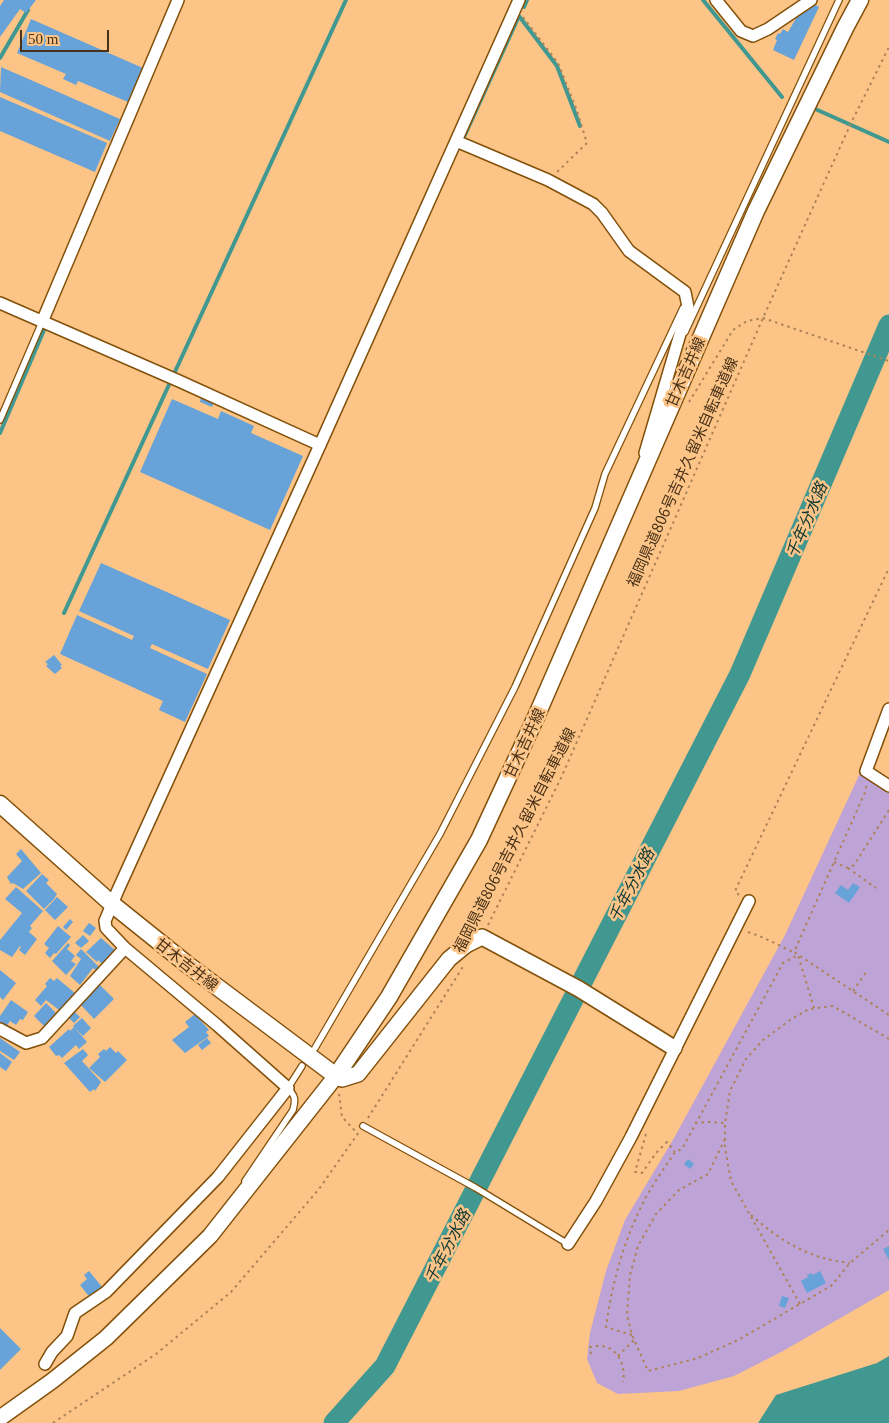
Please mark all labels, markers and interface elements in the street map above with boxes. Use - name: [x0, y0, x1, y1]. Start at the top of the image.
- scale bar: [22, 20, 111, 52]
- text: 50 m: [28, 31, 58, 47]
- street label: 甘木吉井線: [662, 334, 708, 410]
- street label: 福岡県道806号吉井久留米自転車道線: [623, 354, 741, 590]
- water label: 千年分水路: [782, 479, 830, 561]
- street label: 甘木吉井線: [500, 705, 548, 781]
- street label: 福岡県道806号吉井久留米自転車道線: [449, 725, 579, 955]
- water label: 千年分水路: [604, 845, 658, 925]
- street label: 甘木吉井線: [152, 934, 222, 994]
- water label: 千年分水路: [420, 1206, 474, 1286]

